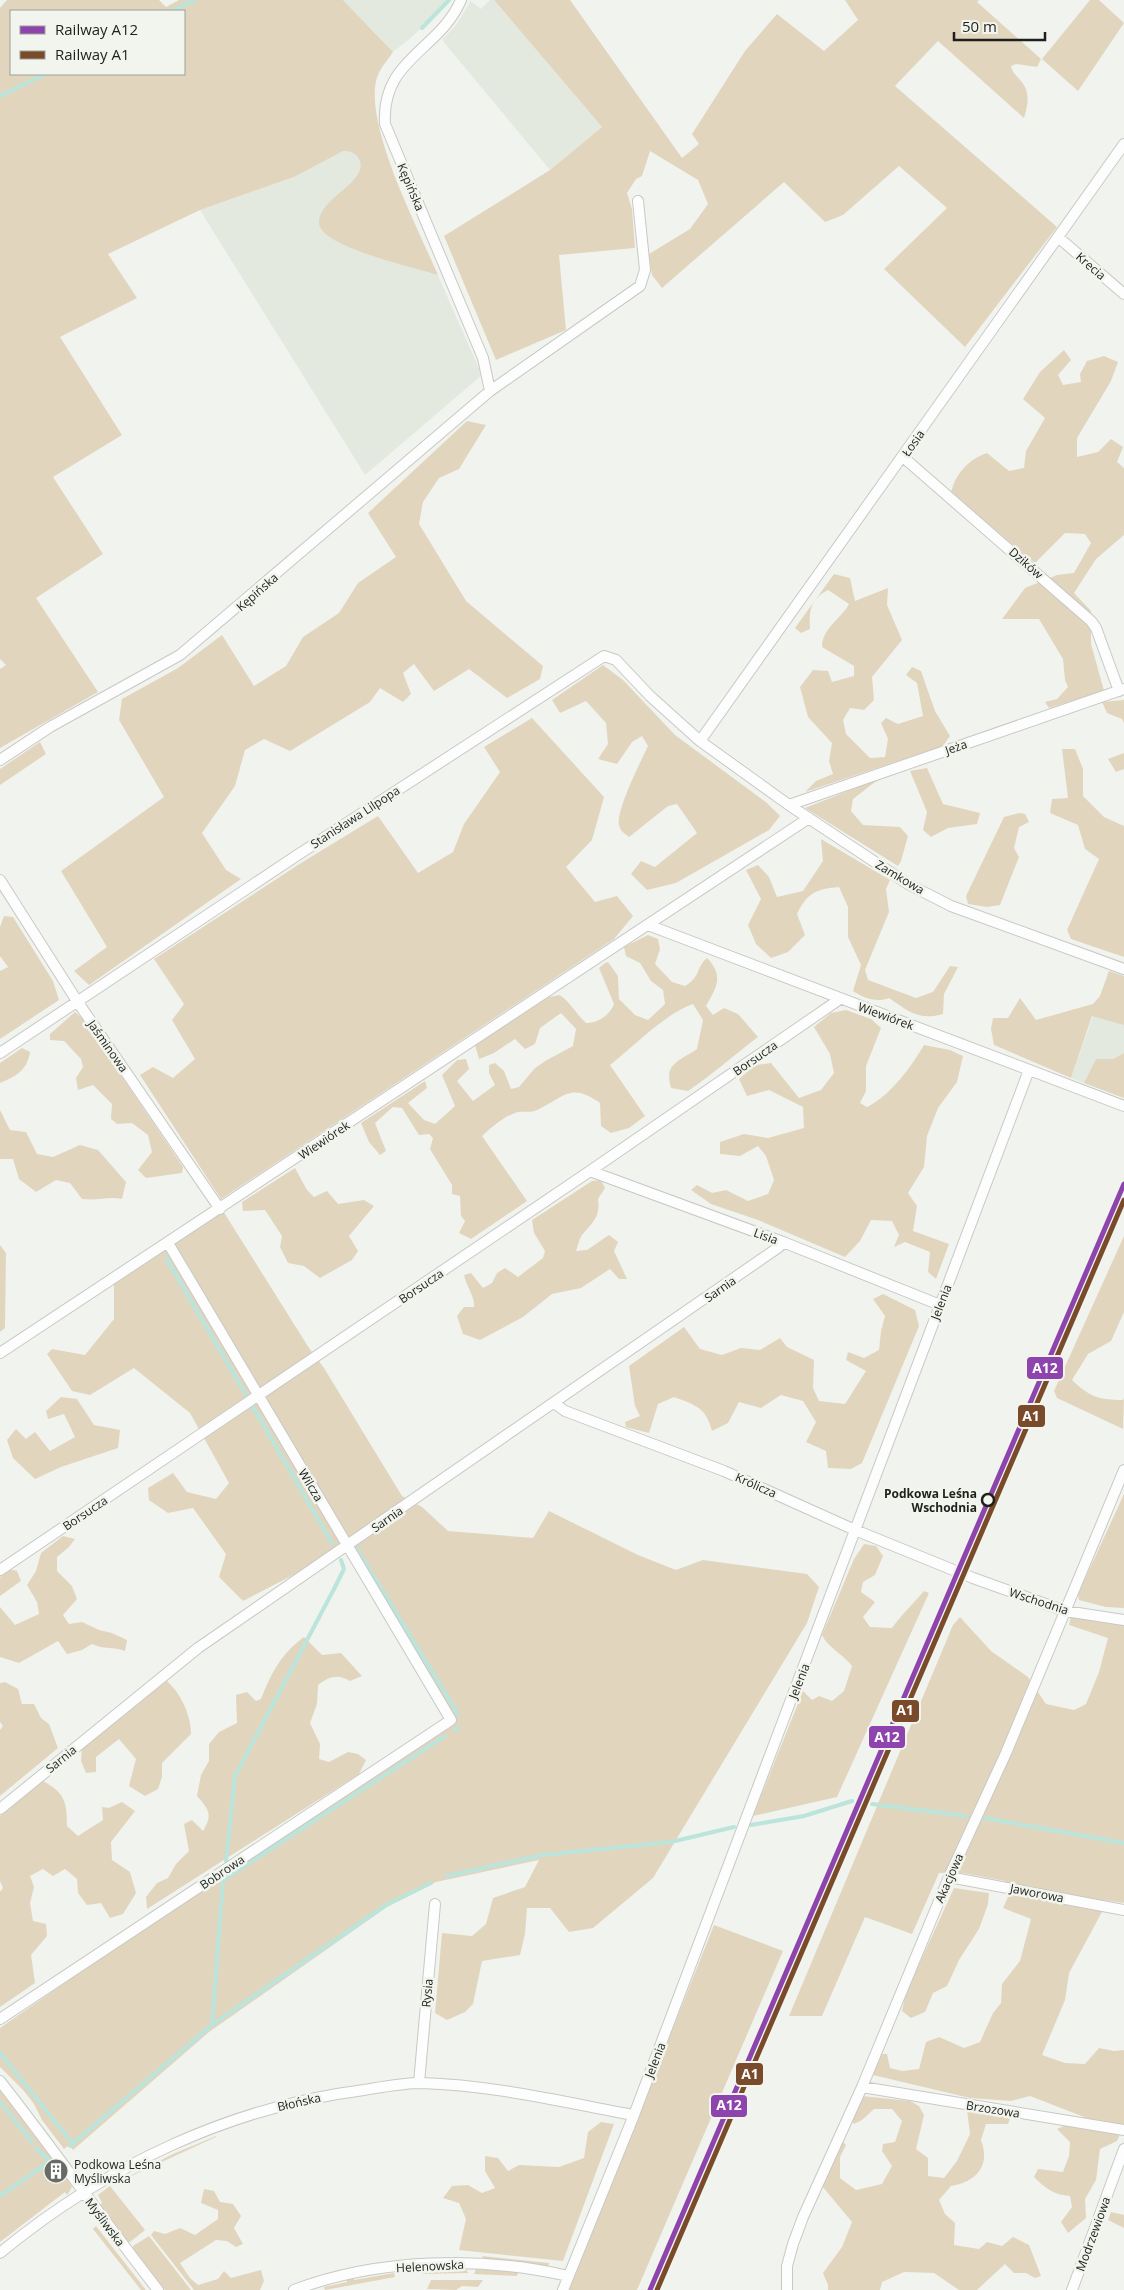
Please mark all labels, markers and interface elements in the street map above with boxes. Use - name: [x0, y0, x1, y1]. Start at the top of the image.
- legend: [10, 10, 185, 75]
- scale bar: [954, 10, 1045, 42]
- text: 50 m: [962, 16, 997, 36]
- text: Railway A12: [55, 19, 138, 39]
- text: Railway A1: [55, 44, 130, 64]
- street label: Kępińska: [393, 160, 429, 214]
- street label: Krecia: [1072, 248, 1110, 284]
- street label: Łosia: [898, 426, 928, 460]
- street label: Dzików: [1005, 543, 1047, 583]
- street label: Kępińska: [232, 569, 282, 615]
- street label: Jeża: [942, 735, 969, 759]
- street label: Stanisława Lilpopa: [307, 782, 403, 852]
- street label: Zamkowa: [872, 856, 928, 898]
- street label: Wiewiórek: [856, 998, 917, 1034]
- street label: Jaśminowa: [83, 1016, 132, 1076]
- street label: Borsucza: [729, 1036, 781, 1080]
- street label: Wiewiórek: [295, 1116, 354, 1163]
- street label: Lisia: [751, 1224, 781, 1248]
- street label: Borsucza: [395, 1265, 447, 1307]
- street label: Sarnia: [701, 1272, 739, 1306]
- street label: Jelenia: [926, 1282, 956, 1323]
- line badge: A12: [1026, 1356, 1064, 1380]
- text: A12: [1032, 1358, 1058, 1377]
- line badge: A1: [1017, 1404, 1046, 1428]
- text: A1: [1022, 1406, 1040, 1425]
- street label: Wilcza: [295, 1466, 327, 1504]
- street label: Królicza: [733, 1468, 779, 1502]
- place label: Podkowa Leśna Wschodnia: [884, 1485, 977, 1516]
- street label: Borsucza: [59, 1492, 111, 1534]
- marker: Podkowa Leśna Wschodnia: [981, 1493, 995, 1507]
- street label: Sarnia: [368, 1502, 406, 1536]
- street label: Wschodnia: [1007, 1583, 1071, 1619]
- street label: Jelenia: [784, 1661, 814, 1702]
- line badge: A1: [891, 1699, 920, 1723]
- text: A1: [896, 1700, 914, 1719]
- line badge: A12: [868, 1725, 906, 1749]
- text: A12: [874, 1727, 900, 1746]
- street label: Sarnia: [42, 1741, 80, 1777]
- street label: Bobrowa: [196, 1851, 248, 1893]
- street label: Akacjowa: [931, 1851, 967, 1905]
- street label: Jaworowa: [1008, 1879, 1065, 1907]
- street label: Rysia: [417, 1978, 437, 2008]
- street label: Jelenia: [640, 2040, 670, 2081]
- line badge: A1: [735, 2062, 764, 2086]
- text: A1: [741, 2064, 759, 2083]
- street label: Błońska: [276, 2089, 322, 2115]
- line badge: A12: [710, 2094, 748, 2118]
- text: A12: [716, 2095, 742, 2114]
- street label: Brzozowa: [965, 2096, 1021, 2122]
- place label: Podkowa Leśna Myśliwska: [74, 2156, 161, 2187]
- building icon: Podkowa Leśna Myśliwska: [43, 2158, 69, 2184]
- street label: Myśliwska: [81, 2194, 129, 2250]
- street label: Modrzewiowa: [1072, 2194, 1114, 2274]
- street label: Helenowska: [396, 2256, 464, 2276]

